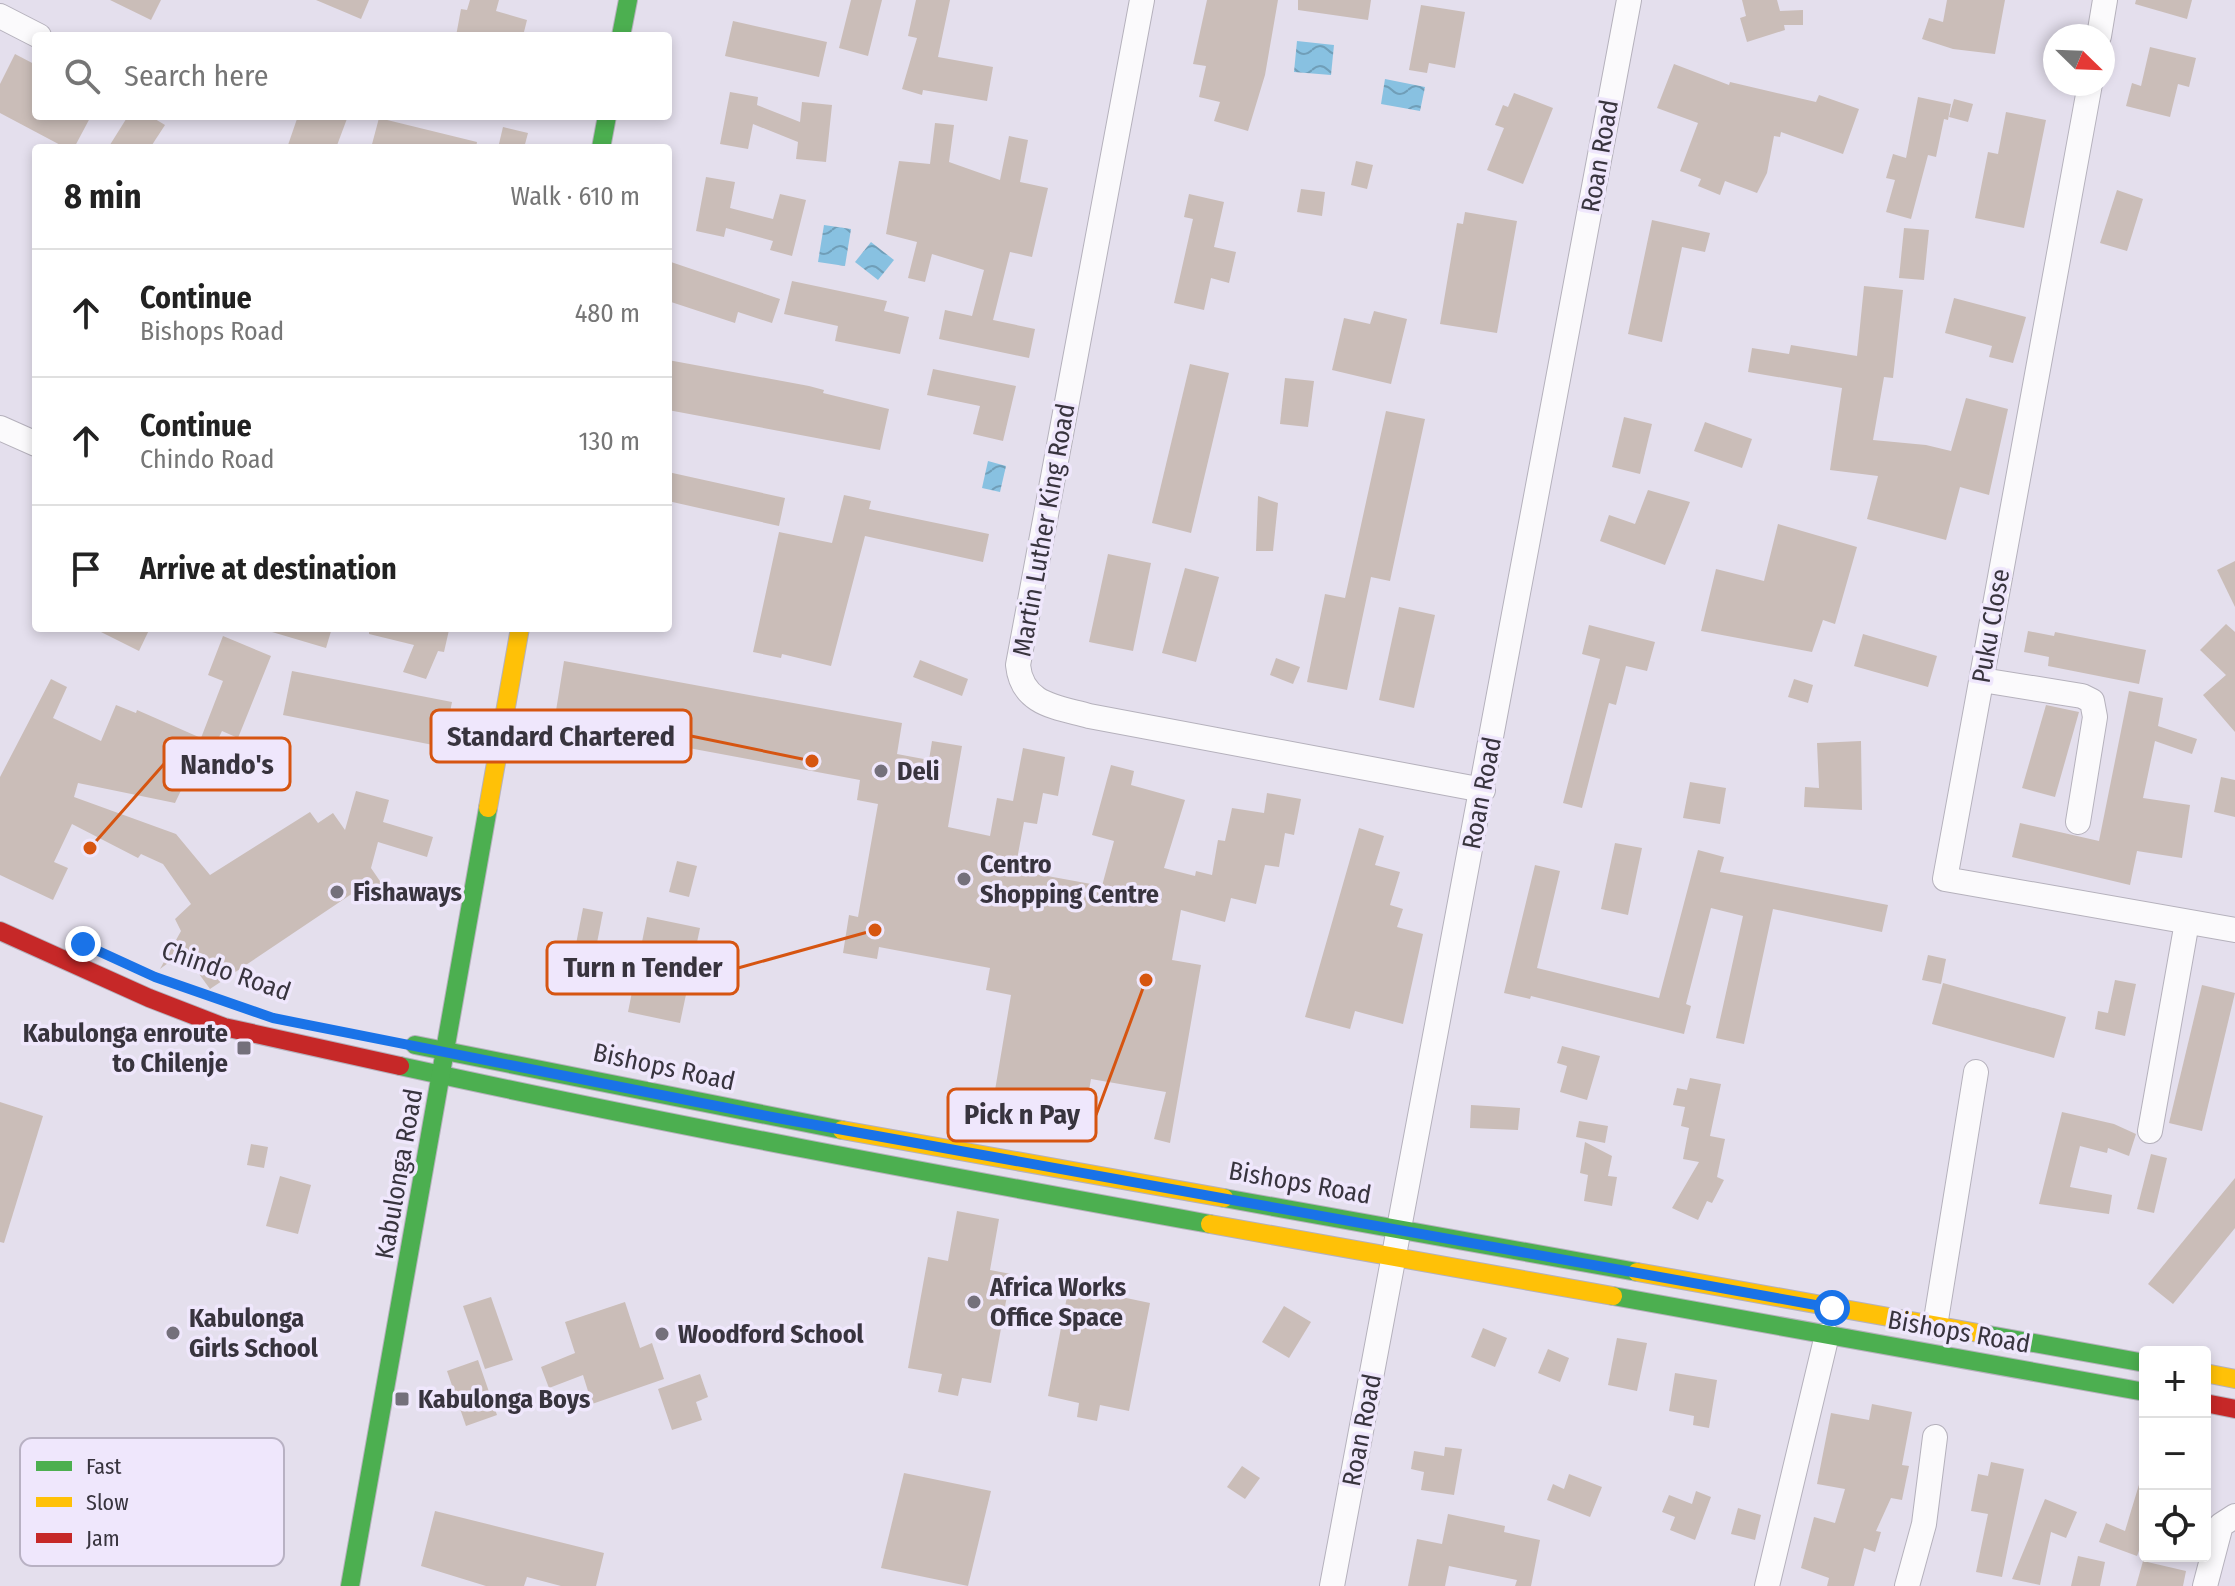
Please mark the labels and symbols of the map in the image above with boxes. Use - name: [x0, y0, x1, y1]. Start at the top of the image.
- north arrow: [2043, 24, 2115, 96]
- street label: Roan Road: [1575, 97, 1625, 215]
- street label: Martin Luther King Road: [1006, 401, 1082, 659]
- street label: Puku Close: [1966, 566, 2016, 686]
- callout: Standard Chartered: [431, 710, 691, 762]
- text: Standard Chartered: [447, 720, 675, 753]
- street label: Roan Road: [1456, 734, 1508, 852]
- callout: Nando's: [164, 738, 290, 790]
- text: Nando's: [180, 748, 274, 781]
- place label: Deli: [897, 756, 939, 787]
- marker: Deli: [872, 762, 890, 780]
- place label: Centro Shopping Centre: [980, 849, 1159, 910]
- marker: Centro Shopping Centre: [955, 870, 973, 888]
- place label: Fishaways: [353, 877, 462, 908]
- marker: Fishaways: [328, 883, 346, 901]
- route end: [65, 926, 101, 962]
- street label: Chindo Road: [157, 934, 295, 1008]
- callout: Turn n Tender: [547, 942, 738, 994]
- text: Turn n Tender: [563, 951, 723, 984]
- place label: Kabulonga enroute to Chilenje: [23, 1018, 228, 1079]
- street label: Bishops Road: [590, 1037, 738, 1097]
- marker: Kabulonga enroute to Chilenje: [235, 1039, 253, 1057]
- street label: Kabulonga Road: [369, 1086, 429, 1262]
- callout: Pick n Pay: [948, 1089, 1096, 1141]
- text: Pick n Pay: [964, 1098, 1081, 1131]
- street label: Bishops Road: [1226, 1155, 1374, 1211]
- place label: Africa Works Office Space: [989, 1272, 1126, 1333]
- route start: [1814, 1290, 1850, 1326]
- marker: Africa Works Office Space: [965, 1293, 983, 1311]
- place label: Kabulonga Girls School: [189, 1303, 319, 1364]
- street label: Bishops Road: [1885, 1304, 2033, 1360]
- place label: Woodford School: [678, 1319, 865, 1350]
- marker: Kabulonga Girls School: [164, 1324, 182, 1342]
- marker: Woodford School: [653, 1325, 671, 1343]
- street label: Roan Road: [1336, 1371, 1388, 1489]
- place label: Kabulonga Boys: [418, 1384, 590, 1415]
- marker: Kabulonga Boys: [393, 1390, 411, 1408]
- legend: [20, 1438, 284, 1566]
- text: Fast: [86, 1453, 122, 1480]
- text: Slow: [86, 1489, 129, 1516]
- text: Jam: [86, 1525, 120, 1552]

